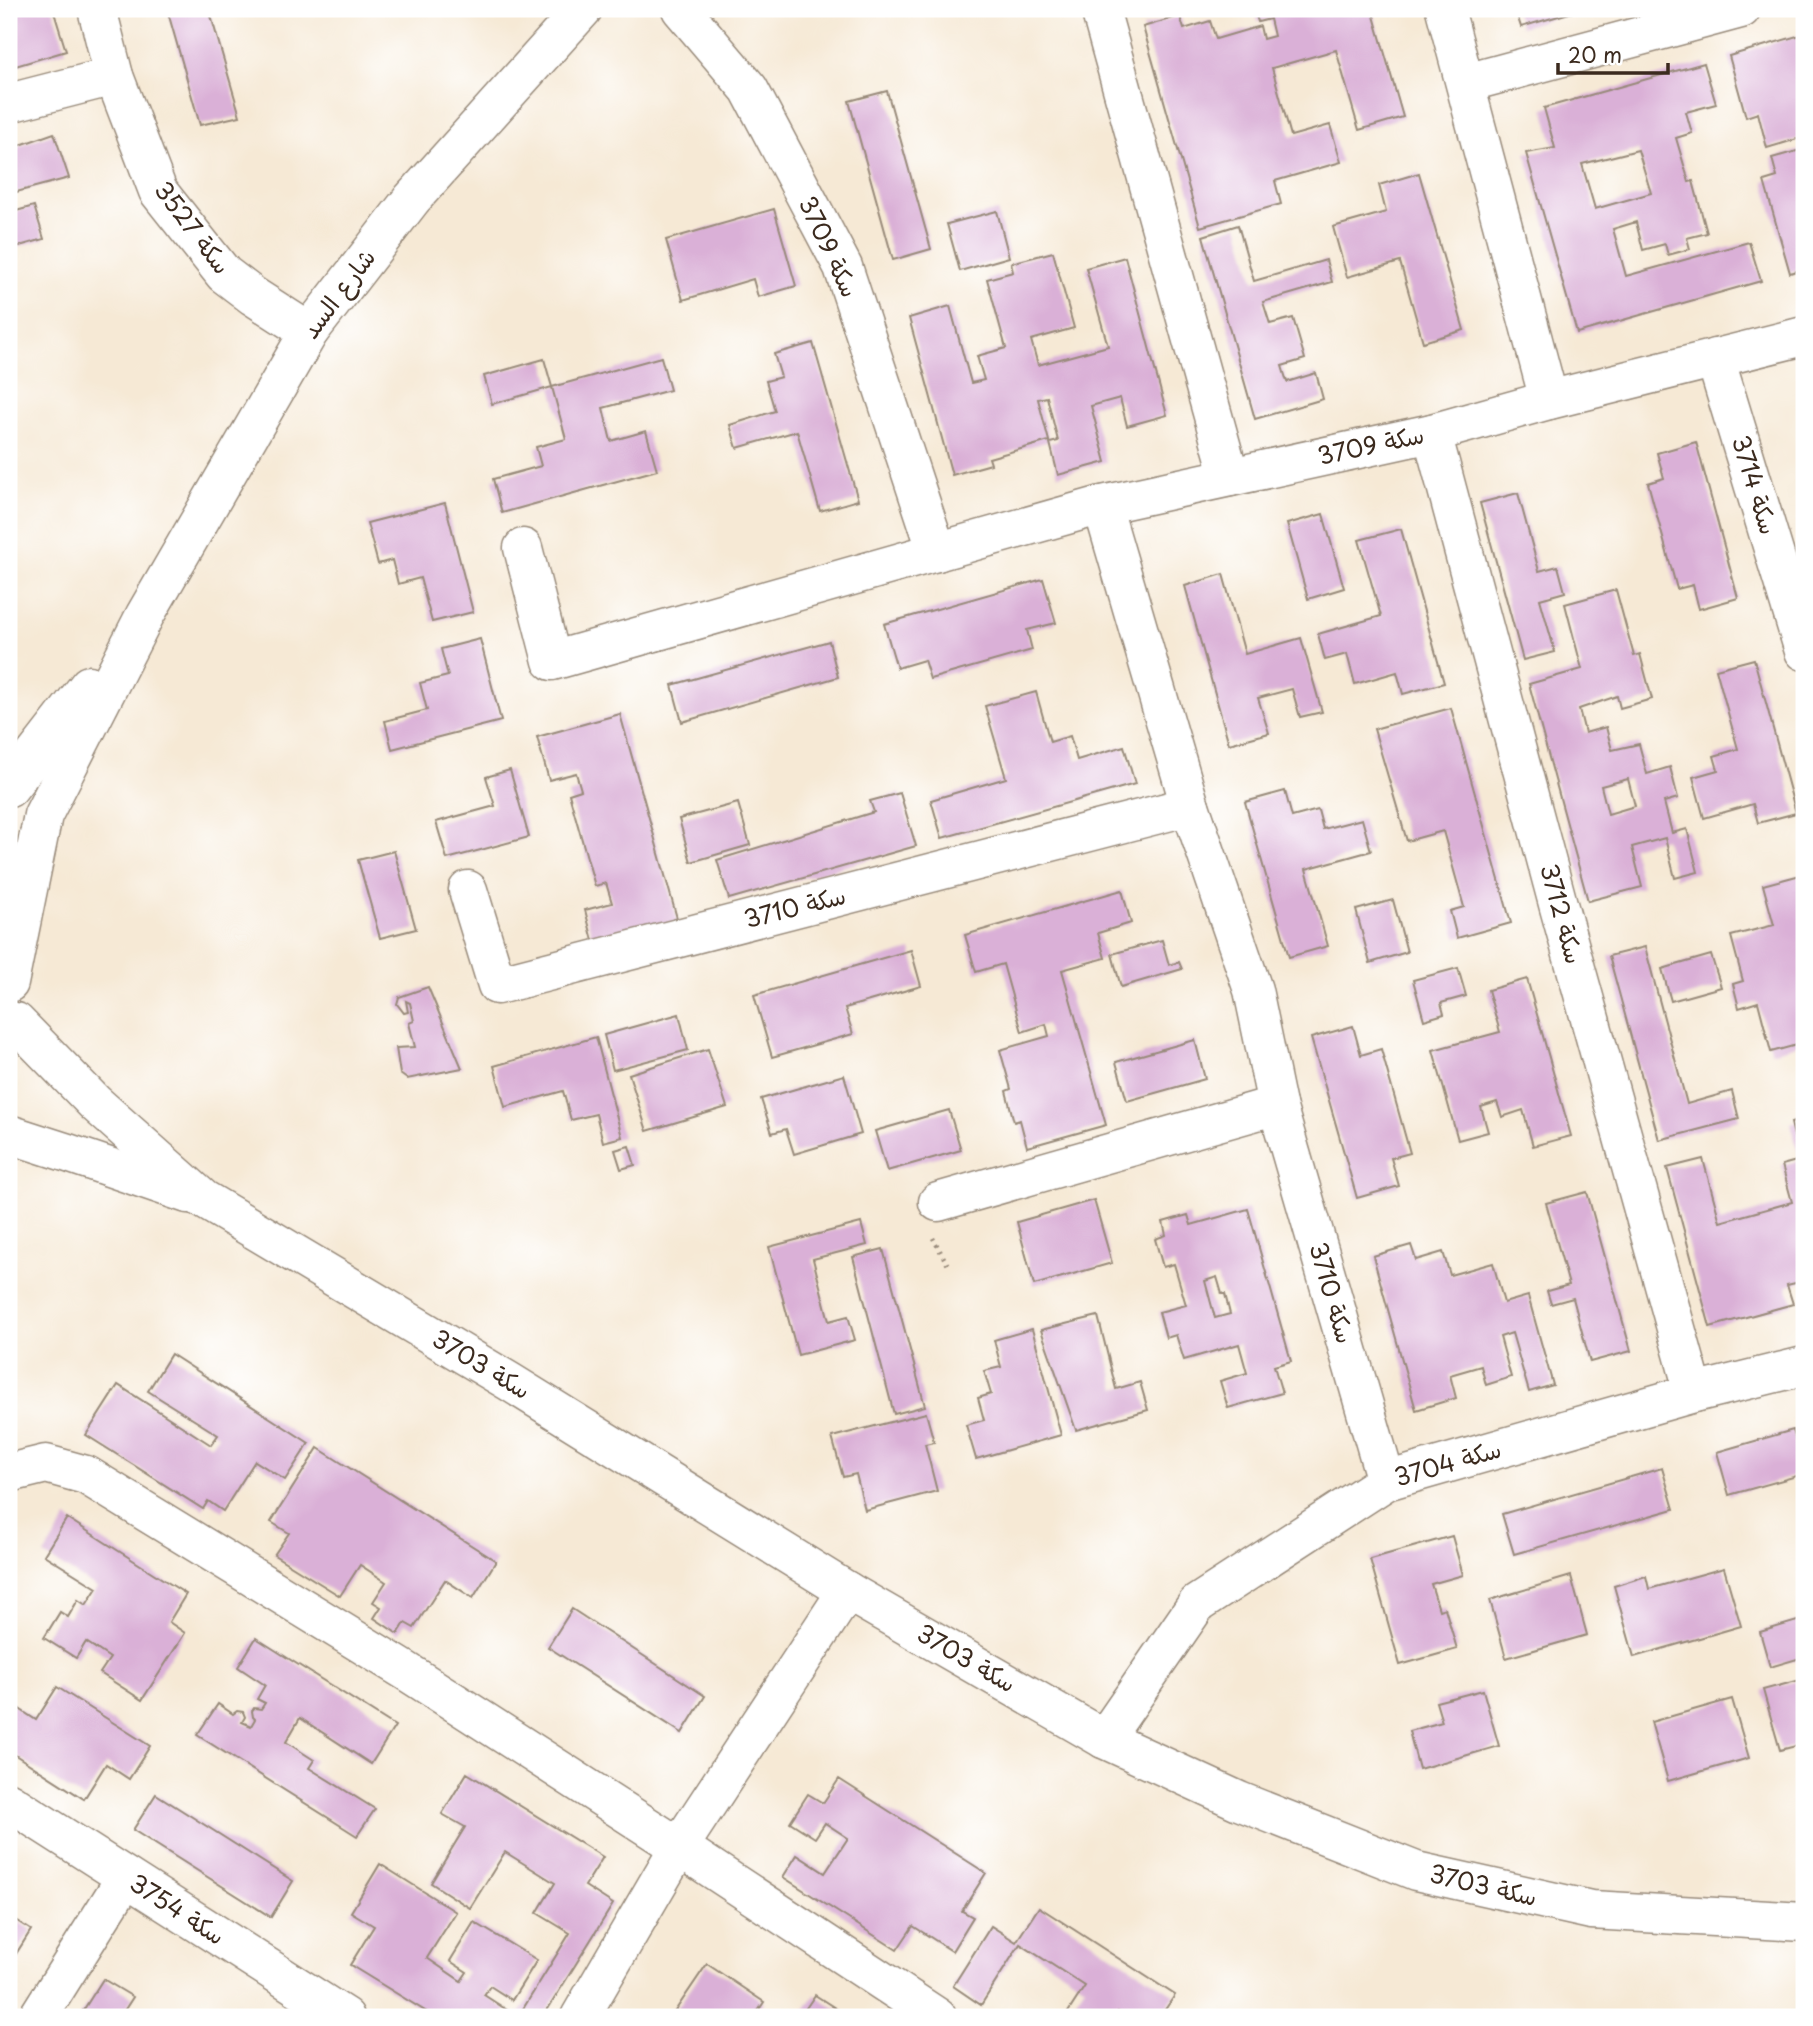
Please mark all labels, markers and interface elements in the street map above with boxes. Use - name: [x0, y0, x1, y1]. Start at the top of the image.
- scale bar: [1558, 32, 1668, 76]
- text: 20 m: [1568, 38, 1622, 70]
- street label: سكة 3527: [147, 173, 241, 281]
- street label: سكة 3709: [791, 190, 869, 303]
- street label: شارع السد: [292, 240, 384, 346]
- street label: سكة 3709: [1314, 415, 1427, 473]
- street label: سكة 3714: [1724, 430, 1788, 539]
- street label: سكة 3712: [1532, 859, 1594, 968]
- street label: سكة 3710: [740, 876, 849, 936]
- street label: سكة 3710: [1301, 1238, 1365, 1347]
- street label: سكة 3703: [426, 1320, 538, 1407]
- street label: سكة 3704: [1390, 1430, 1505, 1494]
- street label: سكة 3703: [911, 1614, 1023, 1700]
- street label: سكة 3703: [1426, 1854, 1541, 1914]
- street label: سكة 3754: [123, 1864, 233, 1953]

